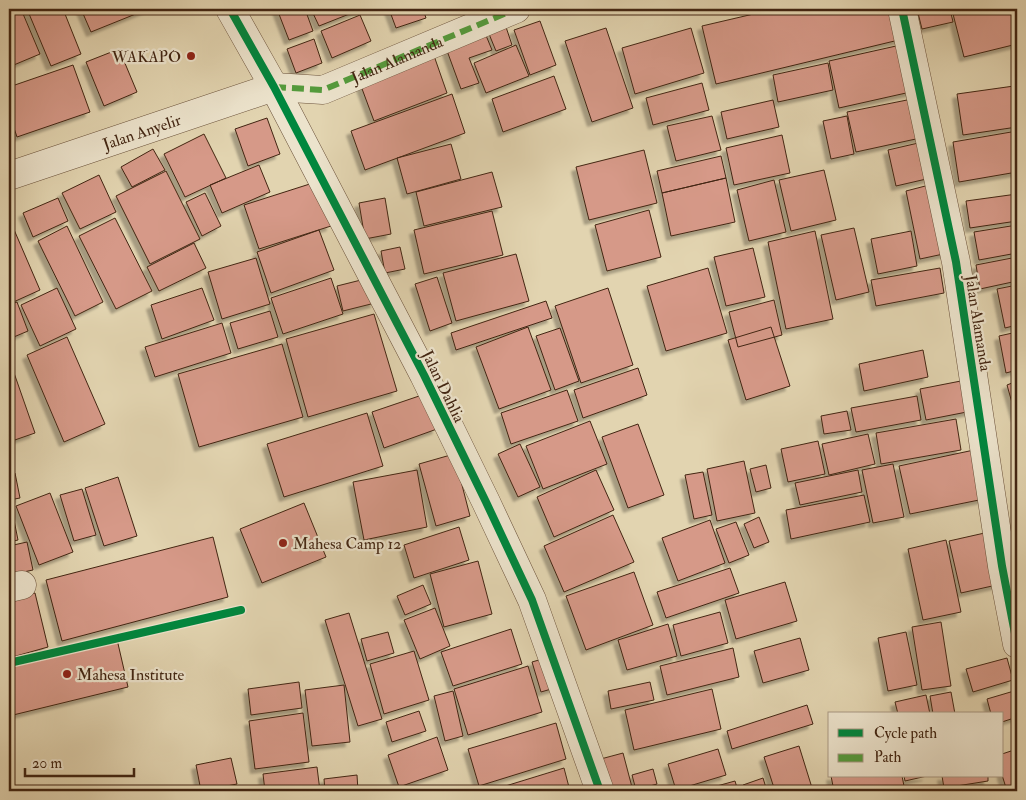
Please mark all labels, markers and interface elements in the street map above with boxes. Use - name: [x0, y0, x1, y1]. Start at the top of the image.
- street label: Jalan Alamanda: [347, 32, 446, 89]
- place label: WAKAPO: [111, 47, 181, 67]
- marker: WAKAPO: [185, 50, 197, 62]
- street label: Jalan Anyelir: [99, 110, 184, 156]
- street label: Jalan Alamanda: [959, 272, 996, 373]
- street label: Jalan Dahlia: [416, 346, 469, 427]
- place label: Mahesa Camp 12: [293, 534, 401, 555]
- marker: Mahesa Camp 12: [277, 537, 289, 549]
- place label: Mahesa Institute: [77, 665, 185, 685]
- marker: Mahesa Institute: [61, 668, 73, 680]
- legend: [828, 712, 1004, 778]
- text: Cycle path: [874, 724, 937, 744]
- scale bar: [25, 745, 134, 777]
- text: Path: [874, 748, 901, 767]
- text: 20 m: [32, 754, 62, 773]

